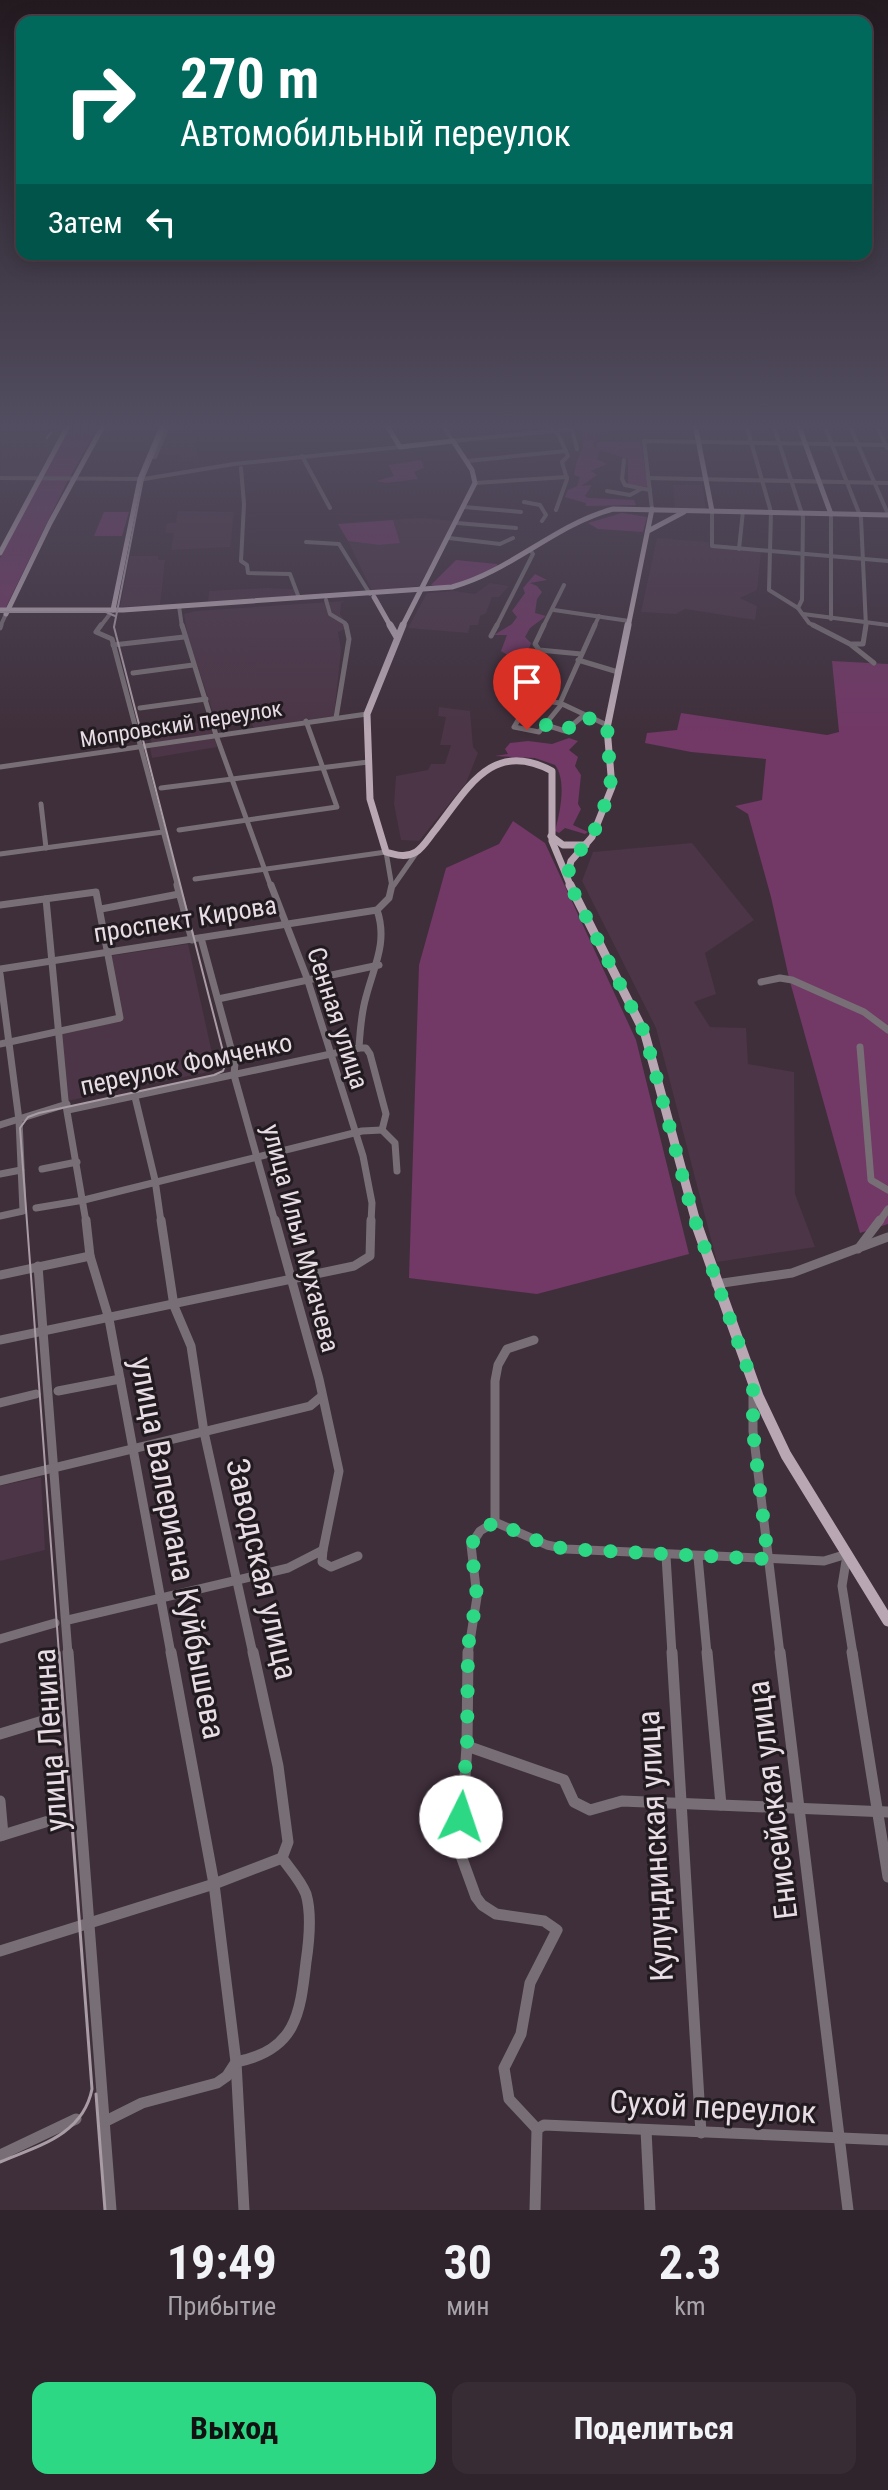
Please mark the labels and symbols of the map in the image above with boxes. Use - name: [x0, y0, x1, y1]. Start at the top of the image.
- pin: [493, 648, 561, 730]
- street label: Мопровский переулок: [78, 696, 284, 752]
- street label: проспект Кирова: [91, 890, 279, 948]
- street label: Сенная улица: [301, 943, 375, 1093]
- street label: переулок Фомченко: [77, 1027, 295, 1101]
- street label: улица Ильи Мухачева: [256, 1121, 346, 1355]
- street label: улица Валериана Куйбышева: [122, 1354, 234, 1742]
- street label: Заводская улица: [218, 1455, 306, 1683]
- street label: улица Ленина: [25, 1647, 75, 1833]
- street label: Енисейская улица: [739, 1678, 805, 1922]
- street label: Кулундинская улица: [629, 1710, 681, 1982]
- position arrow: [419, 1775, 503, 1859]
- street label: Сухой переулок: [609, 2083, 817, 2131]

